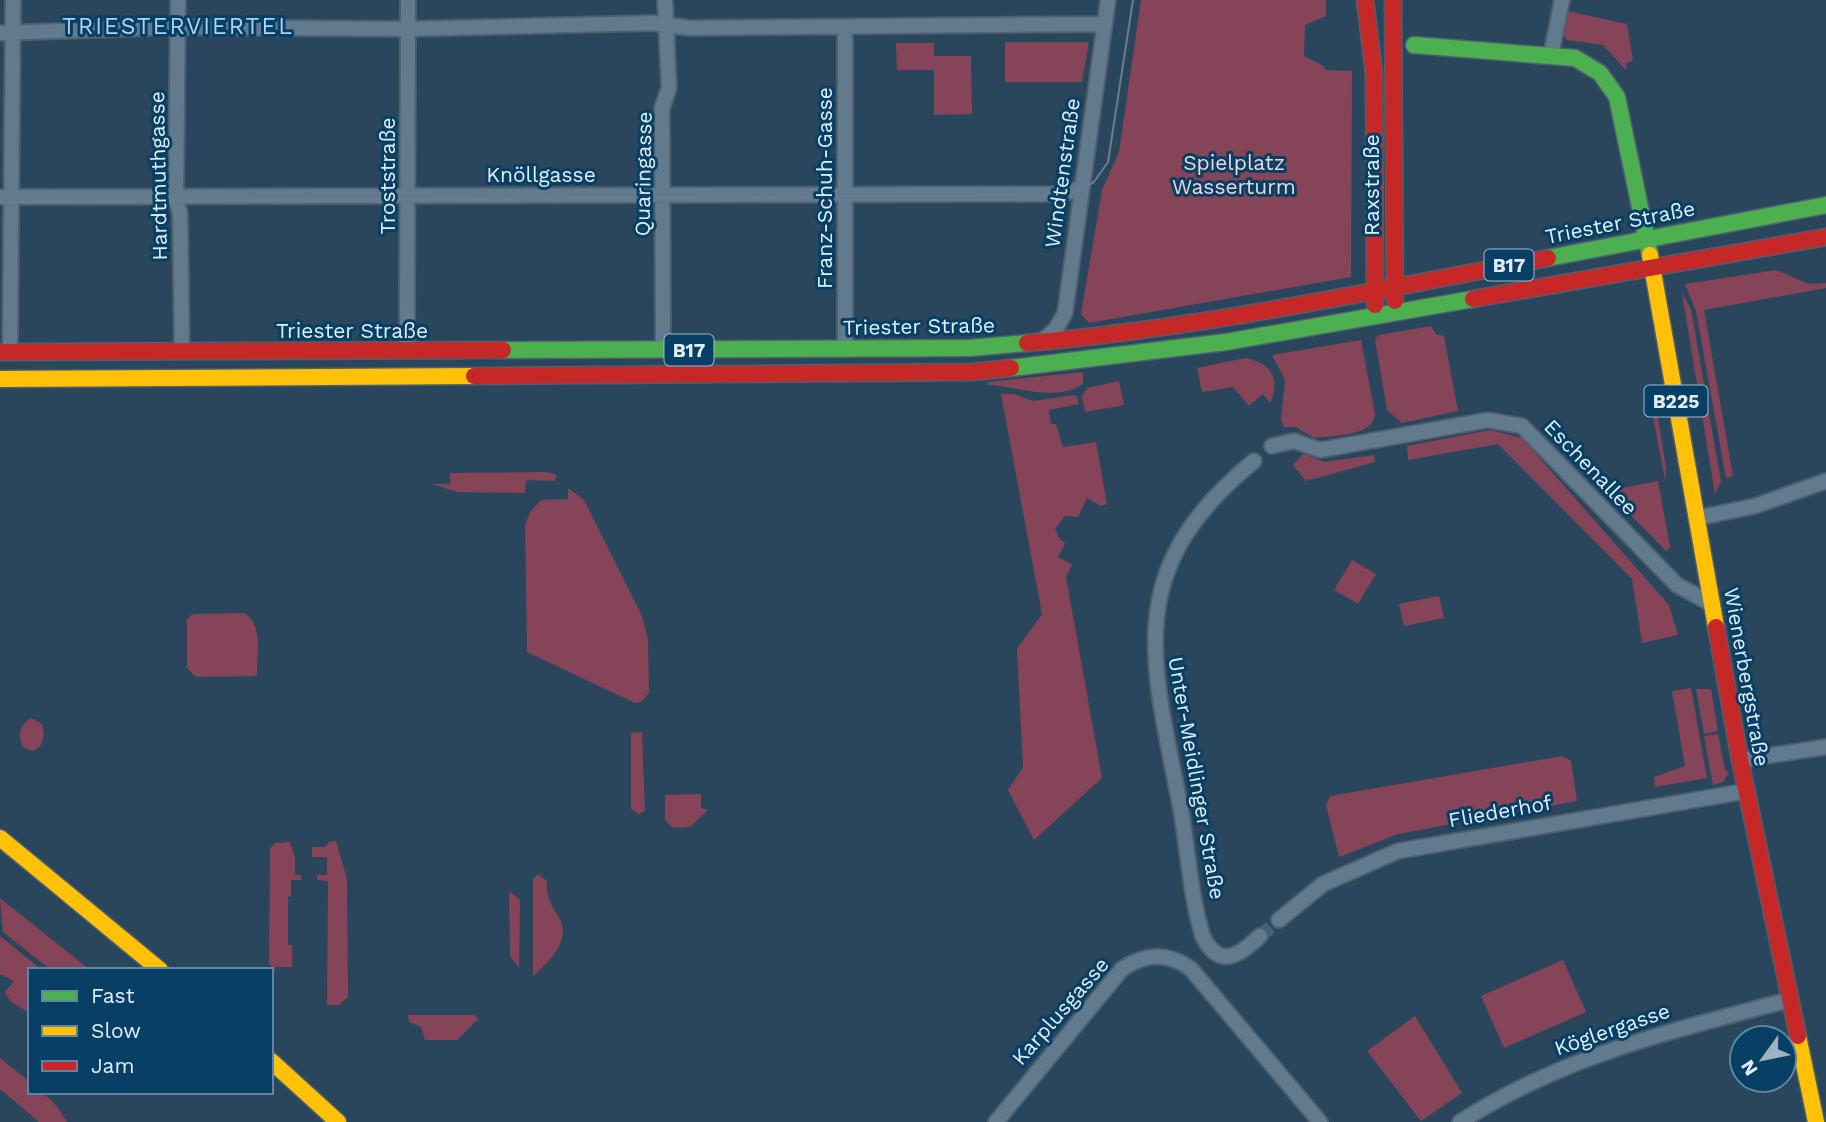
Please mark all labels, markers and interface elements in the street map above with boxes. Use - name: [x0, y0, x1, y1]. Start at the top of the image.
- district label: TRIESTERVIERTEL: [62, 13, 294, 40]
- street label: Franz-Schuh-Gasse: [812, 87, 837, 289]
- street label: Hardtmuthgasse: [144, 91, 172, 261]
- street label: Windtenstraße: [1039, 97, 1085, 249]
- street label: Quaringasse: [629, 111, 657, 237]
- street label: Troststraße: [375, 117, 400, 235]
- street label: Raxstraße: [1359, 134, 1384, 236]
- park label: Spielplatz Wasserturm: [1172, 150, 1296, 199]
- street label: Knöllgasse: [486, 162, 596, 187]
- street label: Triester Straße: [1543, 195, 1697, 249]
- road number: B17: [1484, 249, 1534, 280]
- street label: Triester Straße: [843, 312, 995, 340]
- street label: Triester Straße: [276, 318, 428, 343]
- road number: B17: [664, 334, 714, 366]
- road number: B225: [1644, 386, 1708, 416]
- street label: Eschenallee: [1539, 414, 1643, 520]
- street label: Wienerbergstraße: [1719, 586, 1775, 768]
- street label: Unter-Meidlinger Straße: [1163, 655, 1231, 901]
- street label: Fliederhof: [1446, 790, 1554, 832]
- street label: Karplusgasse: [1006, 952, 1114, 1070]
- legend: [28, 968, 273, 1094]
- text: Fast: [91, 983, 135, 1008]
- street label: Köglergasse: [1551, 998, 1673, 1060]
- text: Slow: [91, 1018, 141, 1043]
- north arrow: [1728, 1024, 1798, 1094]
- text: Jam: [91, 1053, 134, 1078]
- text: N: [1736, 1056, 1763, 1080]

